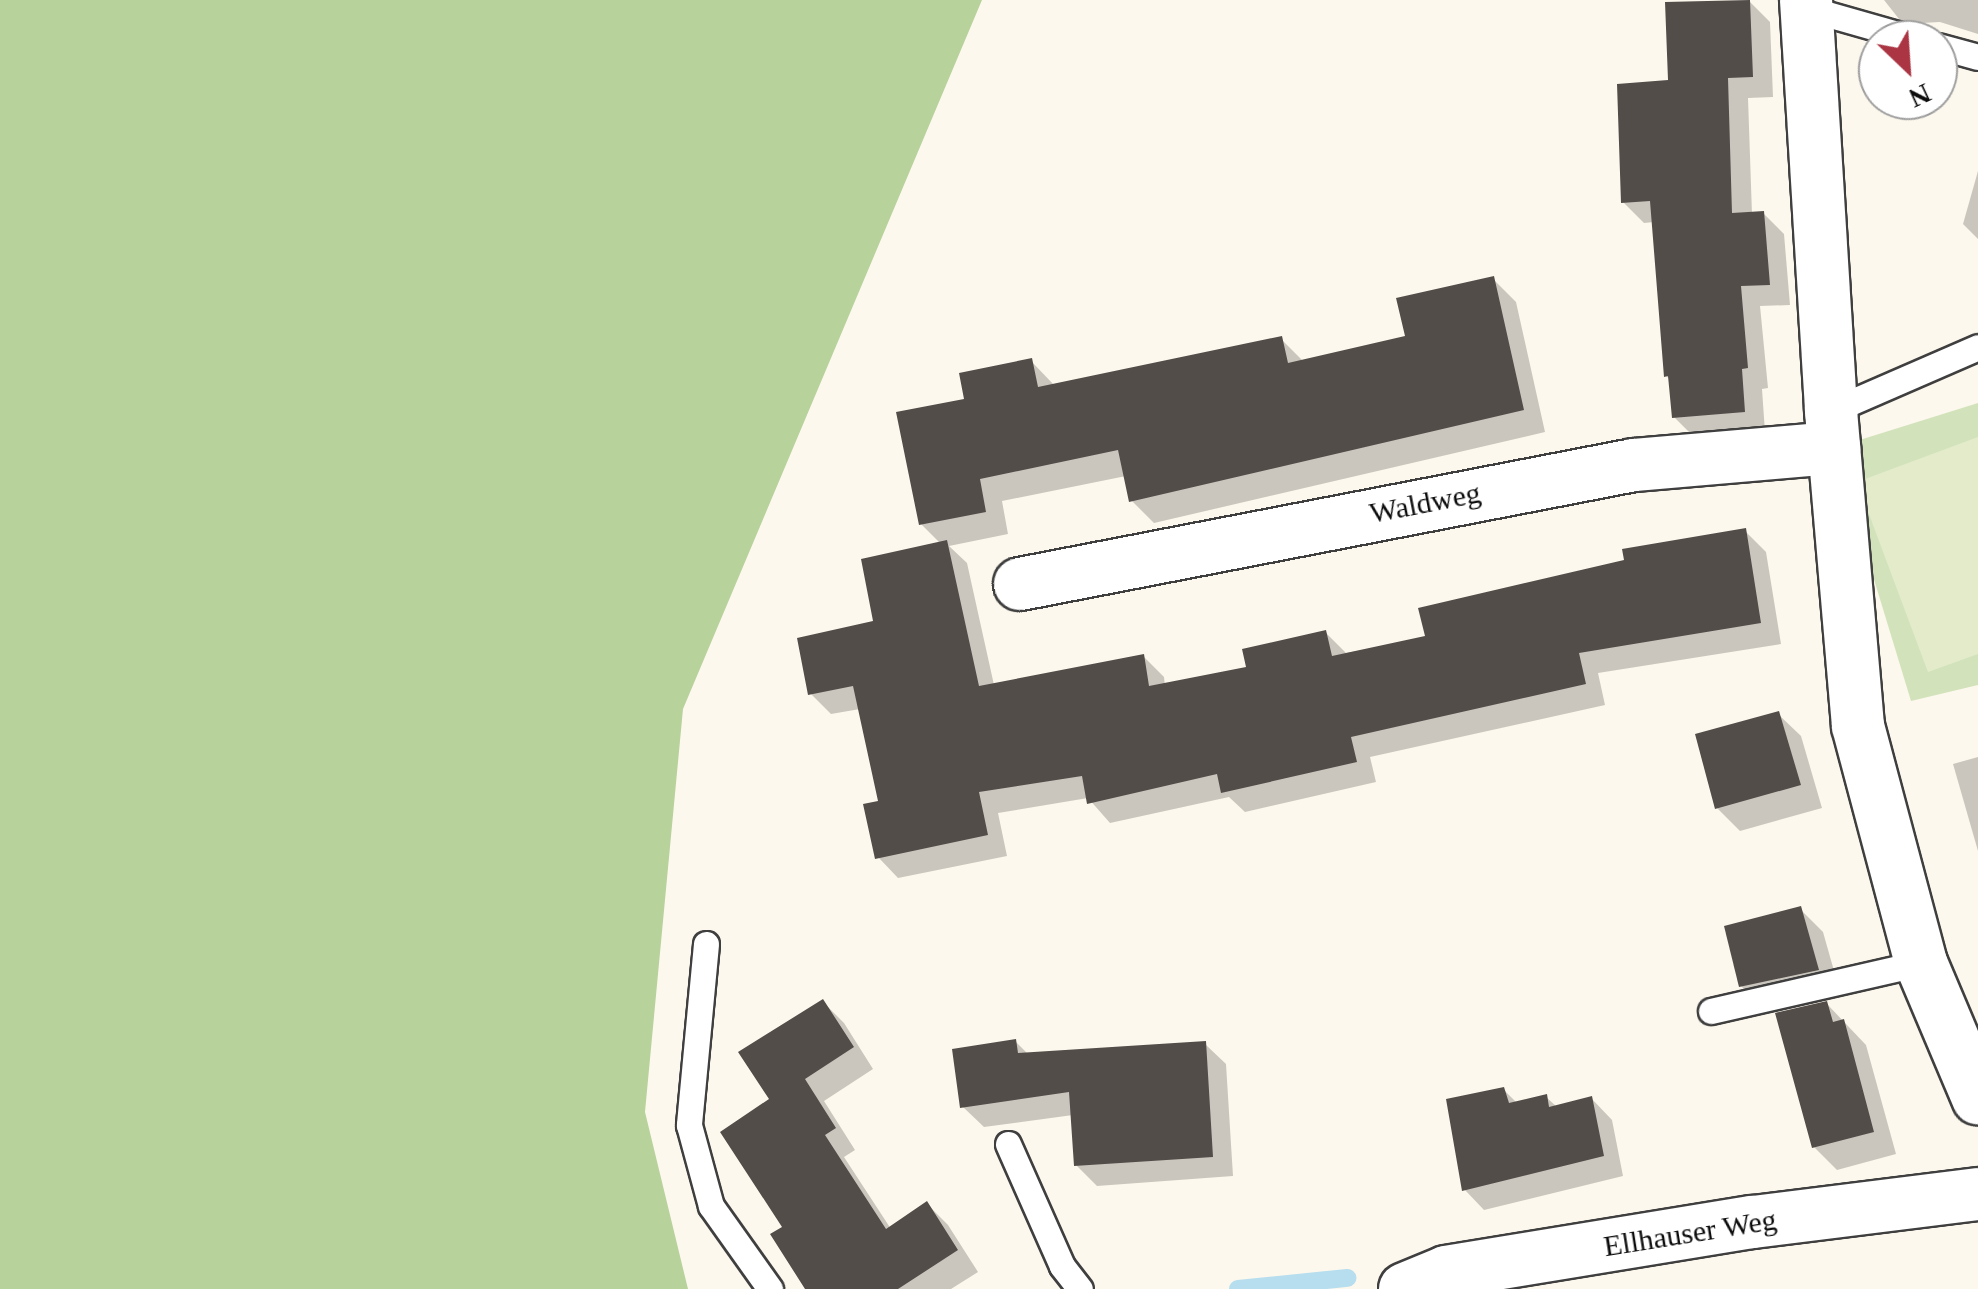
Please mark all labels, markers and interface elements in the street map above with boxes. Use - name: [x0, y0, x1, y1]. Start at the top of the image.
- north arrow: [1858, 20, 1958, 120]
- text: N: [1904, 78, 1936, 114]
- street label: Waldweg: [1366, 475, 1484, 531]
- street label: Ellhauser Weg: [1601, 1202, 1779, 1264]

